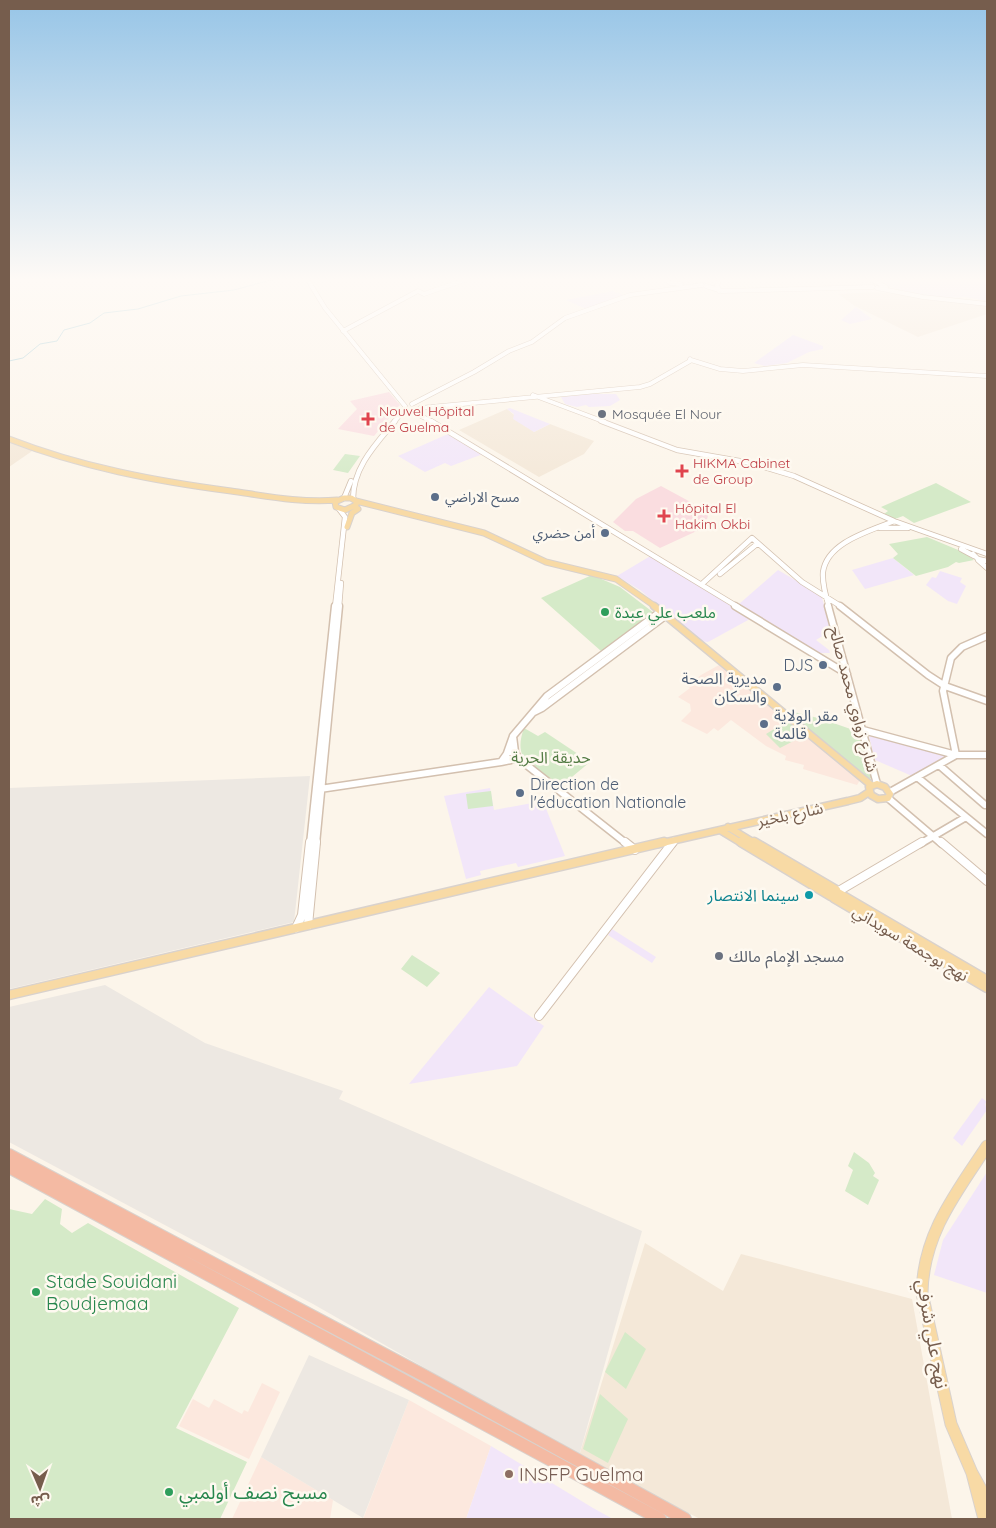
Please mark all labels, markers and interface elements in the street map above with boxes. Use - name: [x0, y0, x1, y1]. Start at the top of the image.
- place label: Nouvel Hôpital de Guelma: [379, 402, 474, 436]
- place label: Mosquée El Nour: [612, 405, 722, 423]
- marker: Mosquée El Nour: [596, 408, 608, 420]
- marker: Nouvel Hôpital de Guelma: [361, 412, 375, 426]
- place label: HIKMA Cabinet de Group: [693, 454, 791, 488]
- marker: HIKMA Cabinet de Group: [675, 464, 689, 478]
- place label: مسح الاراضي: [445, 488, 520, 508]
- marker: مسح الاراضي: [429, 491, 441, 503]
- place label: Hôpital El Hakim Okbi: [675, 499, 750, 533]
- marker: Hôpital El Hakim Okbi: [657, 509, 671, 523]
- place label: أمن حضري: [533, 524, 595, 544]
- marker: أمن حضري: [599, 527, 611, 539]
- place label: ملعب علي عبدة: [615, 602, 716, 625]
- marker: ملعب علي عبدة: [599, 606, 611, 618]
- street label: شارع زواوي محمد صالح: [822, 624, 883, 775]
- place label: DJS: [784, 655, 813, 675]
- marker: DJS: [817, 659, 829, 671]
- place label: مديرية الصحة والسكان: [681, 668, 767, 706]
- marker: مديرية الصحة والسكان: [771, 681, 783, 693]
- place label: مقر الولاية قالمة: [774, 705, 838, 743]
- marker: مقر الولاية قالمة: [758, 718, 770, 730]
- park label: حديقة الحرية: [511, 747, 591, 767]
- place label: Direction de l'éducation Nationale: [530, 774, 686, 812]
- marker: Direction de l'éducation Nationale: [514, 787, 526, 799]
- street label: شارع بلخير: [754, 797, 826, 834]
- place label: سينما الانتصار: [707, 885, 799, 905]
- marker: سينما الانتصار: [803, 889, 815, 901]
- street label: نهج بوجمعة سويداني: [848, 901, 972, 988]
- place label: مسجد الإمام مالك: [729, 946, 844, 969]
- marker: مسجد الإمام مالك: [713, 950, 725, 962]
- place label: Stade Souidani Boudjemaa: [46, 1269, 177, 1315]
- street label: نهج علي شرفي: [908, 1277, 954, 1391]
- marker: Stade Souidani Boudjemaa: [30, 1286, 42, 1298]
- place label: INSFP Guelma: [519, 1462, 644, 1486]
- north arrow: [15, 1463, 65, 1513]
- marker: INSFP Guelma: [503, 1468, 515, 1480]
- place label: مسبح نصف أولمبي: [179, 1480, 328, 1507]
- marker: مسبح نصف أولمبي: [163, 1486, 175, 1498]
- text: ش: [31, 1492, 50, 1510]

